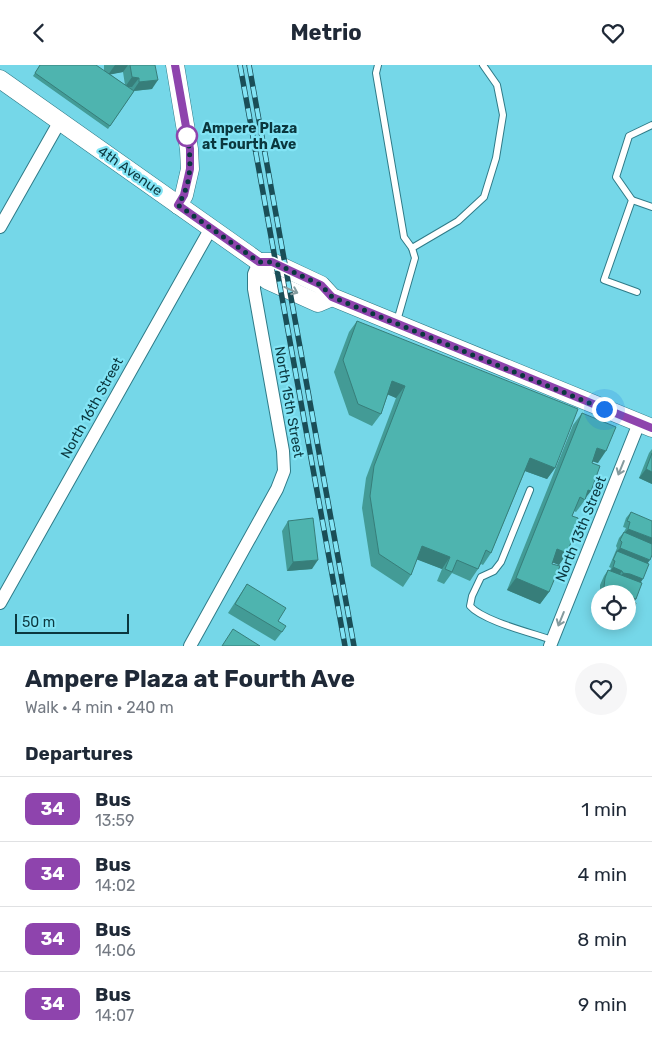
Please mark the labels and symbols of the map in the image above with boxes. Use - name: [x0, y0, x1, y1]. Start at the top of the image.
- place label: Ampere Plaza at Fourth Ave: [202, 120, 297, 153]
- marker: Ampere Plaza at Fourth Ave: [176, 125, 198, 147]
- street label: 4th Avenue: [94, 143, 166, 200]
- one-way arrow: [283, 286, 298, 296]
- street label: North 15th Street: [271, 345, 307, 459]
- street label: North 16th Street: [57, 354, 127, 461]
- your location: [592, 397, 617, 422]
- one-way arrow: [616, 460, 625, 475]
- street label: North 13th Street: [552, 473, 610, 584]
- scale bar: [15, 611, 129, 634]
- one-way arrow: [556, 611, 565, 626]

